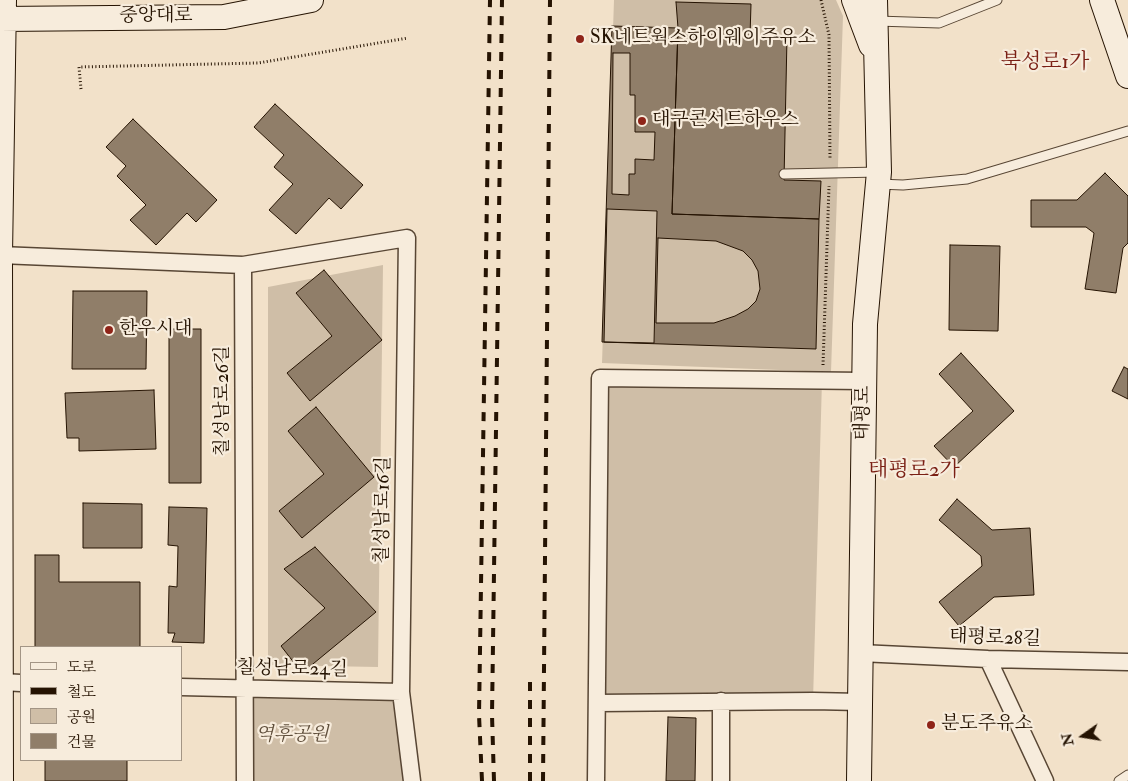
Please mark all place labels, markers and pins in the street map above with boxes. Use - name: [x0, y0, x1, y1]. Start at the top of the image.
- place label: SK네트웍스하이웨이주유소: [590, 28, 816, 50]
- marker: SK네트웍스하이웨이주유소: [574, 33, 586, 45]
- place label: 대구콘서트하우스: [652, 110, 799, 132]
- marker: 대구콘서트하우스: [636, 115, 648, 127]
- place label: 한우시대: [119, 319, 192, 341]
- marker: 한우시대: [103, 324, 115, 336]
- place label: 분도주유소: [941, 714, 1033, 736]
- marker: 분도주유소: [925, 719, 937, 731]

